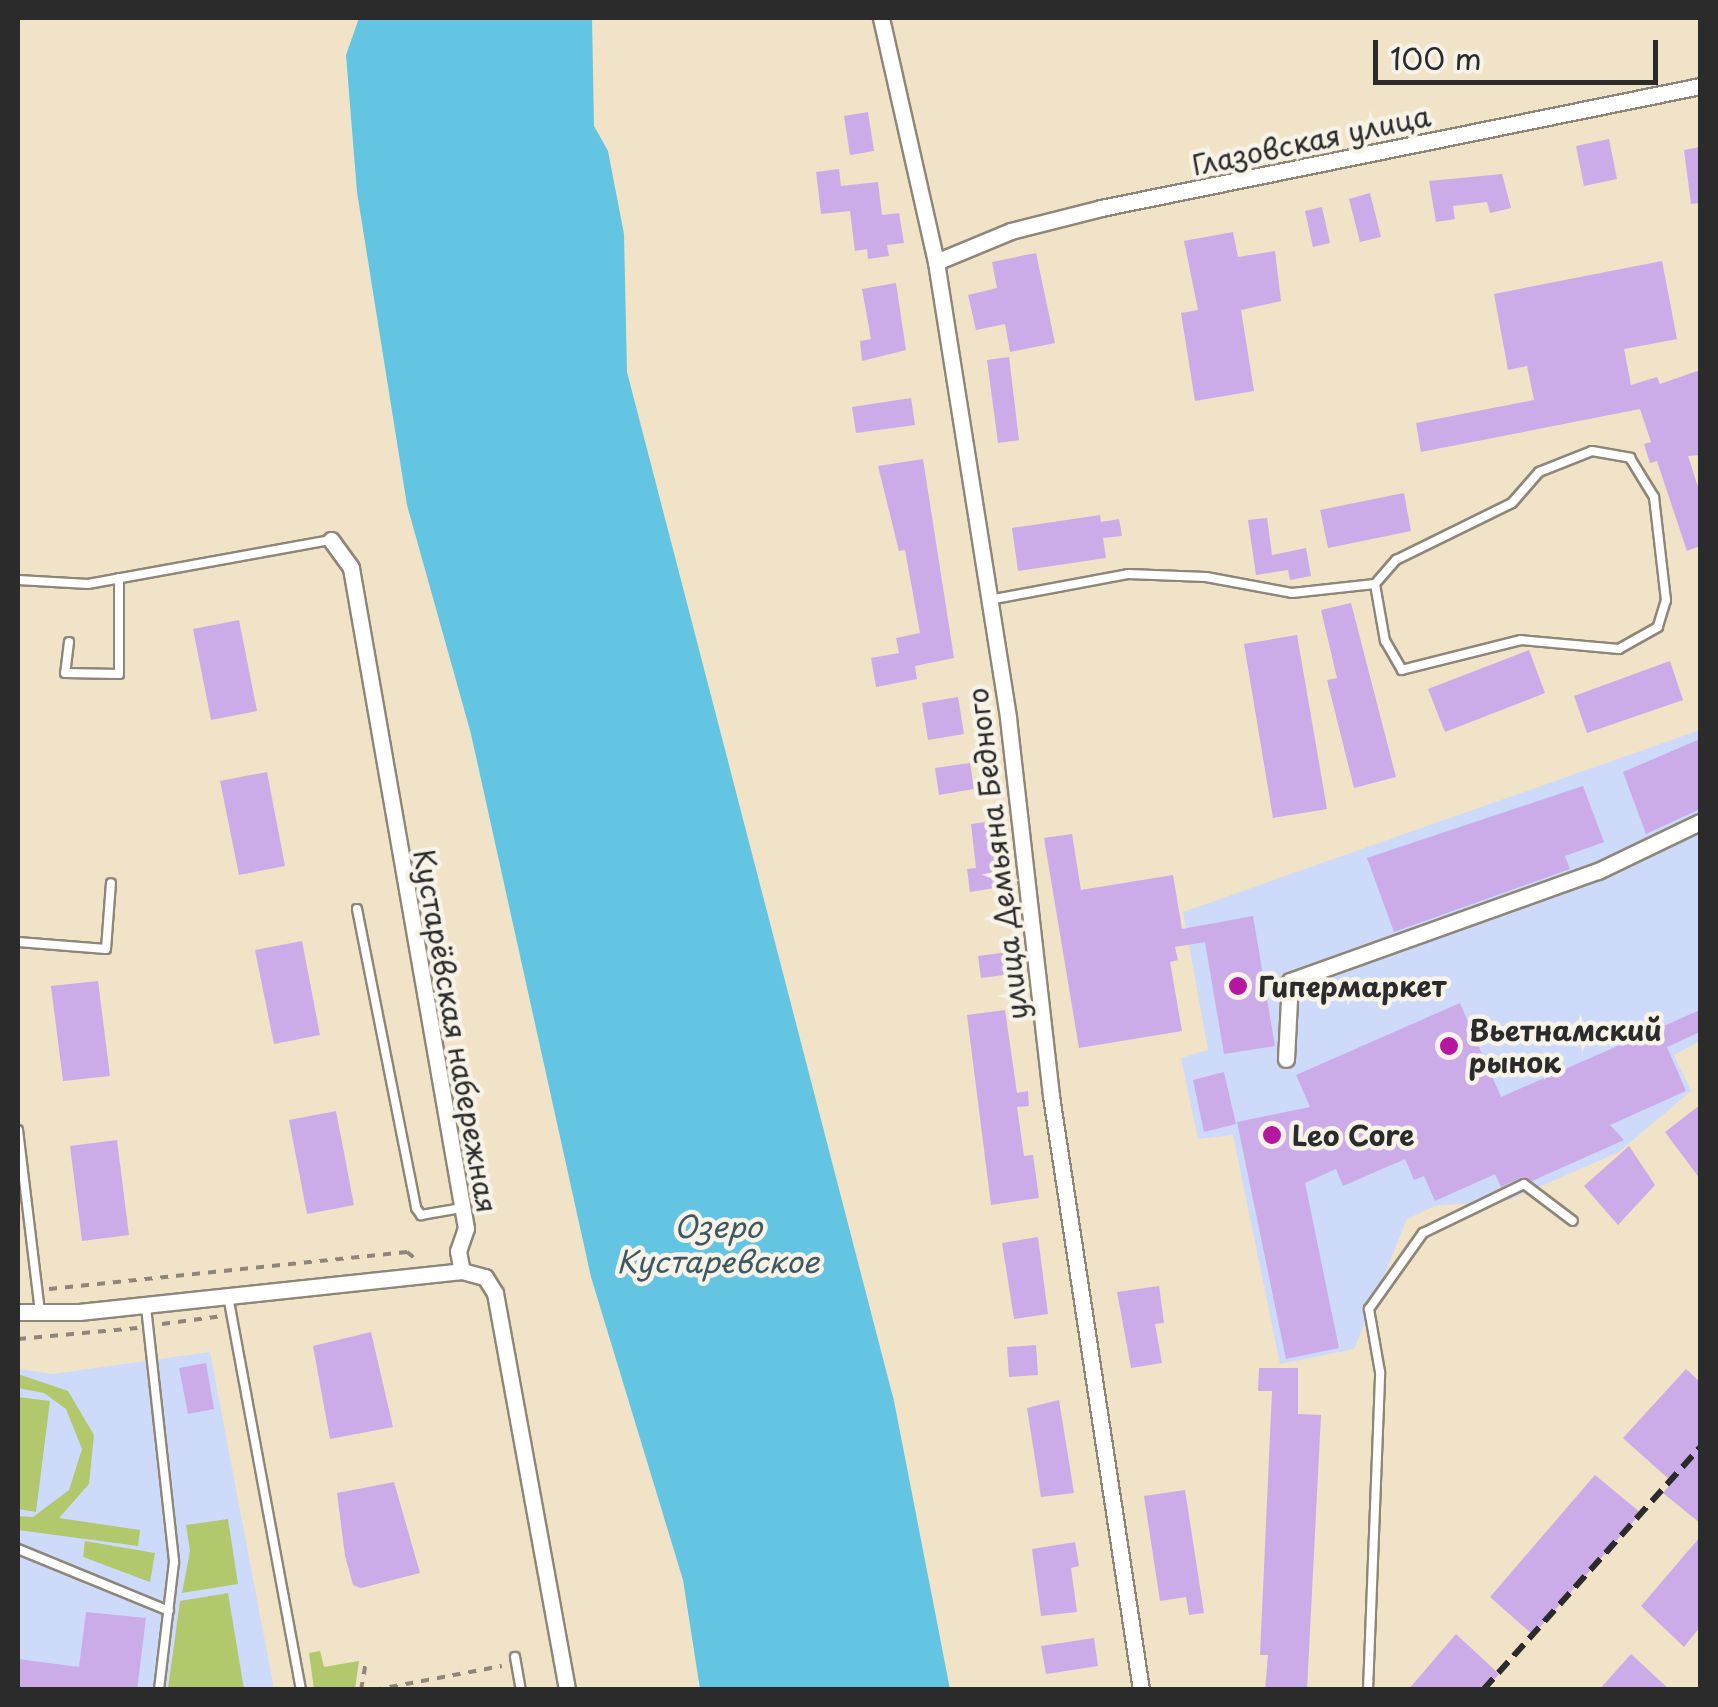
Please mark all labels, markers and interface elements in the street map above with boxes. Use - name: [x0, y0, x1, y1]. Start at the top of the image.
- scale bar: [1378, 20, 1663, 82]
- text: 100 m: [1390, 35, 1482, 80]
- street label: Глазовская улица: [1188, 98, 1434, 182]
- street label: улица Демьяна Бедного: [960, 685, 1034, 1023]
- street label: Кустарёвская набережная: [407, 847, 505, 1215]
- place label: Гипермаркет: [1258, 969, 1446, 1003]
- marker: Гипермаркет: [1227, 975, 1249, 997]
- place label: Вьетнамский рынок: [1469, 1013, 1662, 1079]
- marker: Вьетнамский рынок: [1438, 1035, 1460, 1057]
- place label: Leo Core: [1292, 1118, 1415, 1152]
- marker: Leo Core: [1261, 1124, 1283, 1146]
- water label: Озеро Кустаревское: [617, 1208, 819, 1278]

